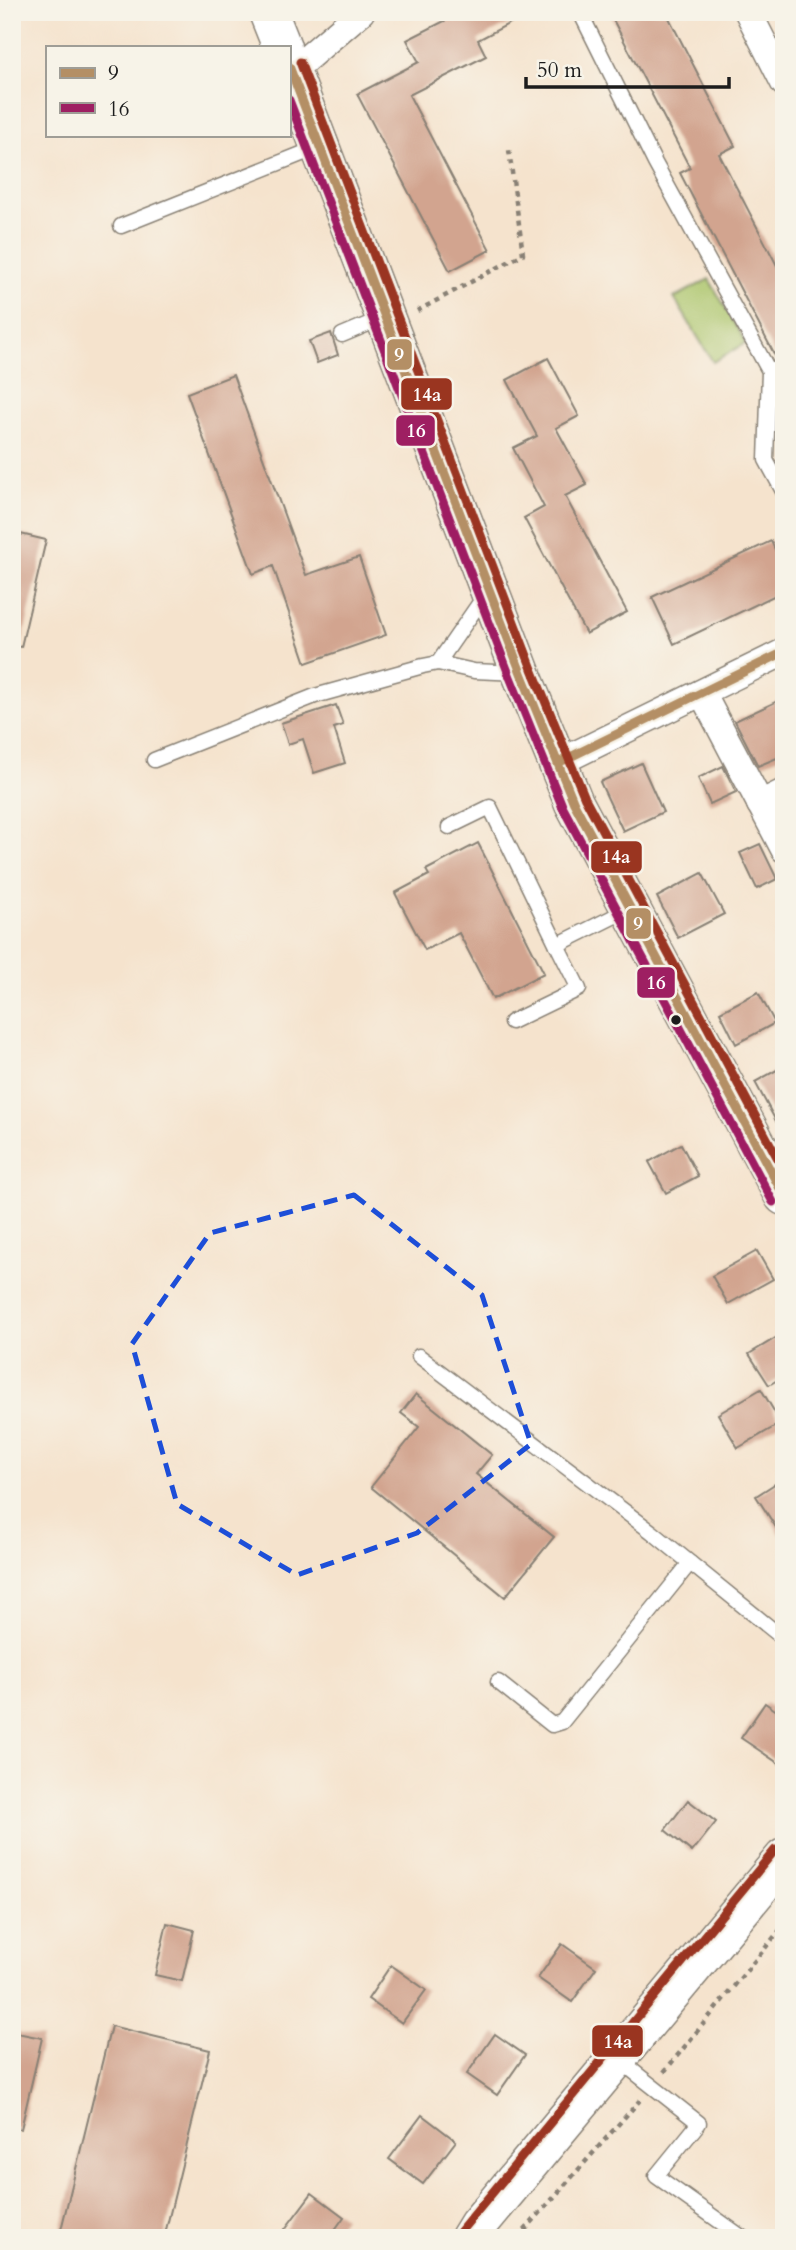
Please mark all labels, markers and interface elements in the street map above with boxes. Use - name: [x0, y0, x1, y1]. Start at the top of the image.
- legend: [46, 46, 290, 136]
- scale bar: [526, 46, 730, 90]
- text: 50 m: [537, 56, 582, 85]
- text: 9: [108, 59, 119, 88]
- text: 16: [108, 95, 130, 124]
- line badge: 9: [386, 338, 413, 371]
- text: 9: [394, 342, 404, 368]
- line badge: 14a: [400, 377, 453, 411]
- text: 14a: [413, 382, 442, 408]
- line badge: 16: [395, 414, 436, 447]
- text: 16: [406, 418, 426, 444]
- line badge: 14a: [590, 840, 643, 874]
- text: 14a: [602, 844, 631, 870]
- line badge: 9: [625, 907, 652, 940]
- text: 9: [633, 911, 643, 937]
- line badge: 16: [636, 966, 676, 999]
- text: 16: [646, 970, 666, 996]
- unlabelled marker: [669, 1013, 683, 1027]
- line badge: 14a: [591, 2024, 644, 2058]
- text: 14a: [604, 2029, 633, 2055]

